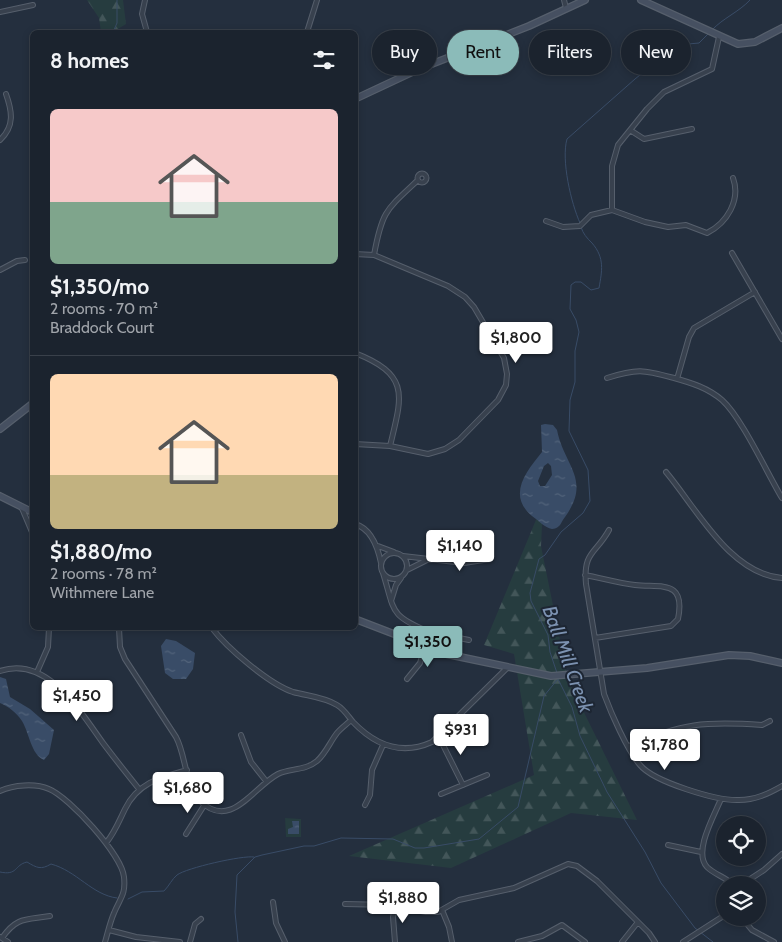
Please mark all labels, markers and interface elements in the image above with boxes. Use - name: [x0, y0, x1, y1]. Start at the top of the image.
- chip: Buy: [372, 30, 437, 75]
- chip: Rent: [447, 30, 519, 75]
- chip: Filters: [529, 30, 611, 75]
- chip: New: [621, 30, 691, 75]
- icon: filters: [310, 46, 338, 74]
- text: 8 homes: [50, 48, 129, 73]
- icon: home: [149, 141, 239, 231]
- text: $1,350/mo: [50, 274, 149, 299]
- text: 2 rooms · 70 m²: [50, 299, 158, 318]
- text: Braddock Court: [50, 318, 154, 337]
- pin: $1,800: [475, 322, 557, 364]
- text: $1,800: [490, 328, 542, 347]
- icon: home: [149, 407, 239, 497]
- pin: $1,140: [419, 530, 501, 572]
- text: $1,140: [437, 536, 483, 555]
- text: $1,880/mo: [50, 539, 152, 564]
- text: 2 rooms · 78 m²: [50, 564, 157, 583]
- text: Withmere Lane: [50, 583, 154, 602]
- water label: Ball Mill Creek: [538, 602, 599, 717]
- pin: $1,350: [387, 626, 469, 668]
- text: $1,350: [404, 632, 452, 651]
- pin: $1,450: [36, 680, 118, 722]
- text: $1,450: [53, 686, 101, 705]
- pin: $931: [431, 714, 491, 756]
- text: $931: [445, 720, 477, 739]
- pin: $1,780: [624, 728, 706, 771]
- text: $1,780: [641, 735, 689, 754]
- pin: $1,680: [147, 772, 229, 814]
- text: $1,680: [164, 778, 212, 797]
- map controls: [716, 816, 766, 926]
- button: locate: [716, 816, 766, 866]
- button: layers: [716, 876, 766, 926]
- pin: $1,880: [362, 882, 444, 924]
- text: $1,880: [378, 888, 428, 907]

